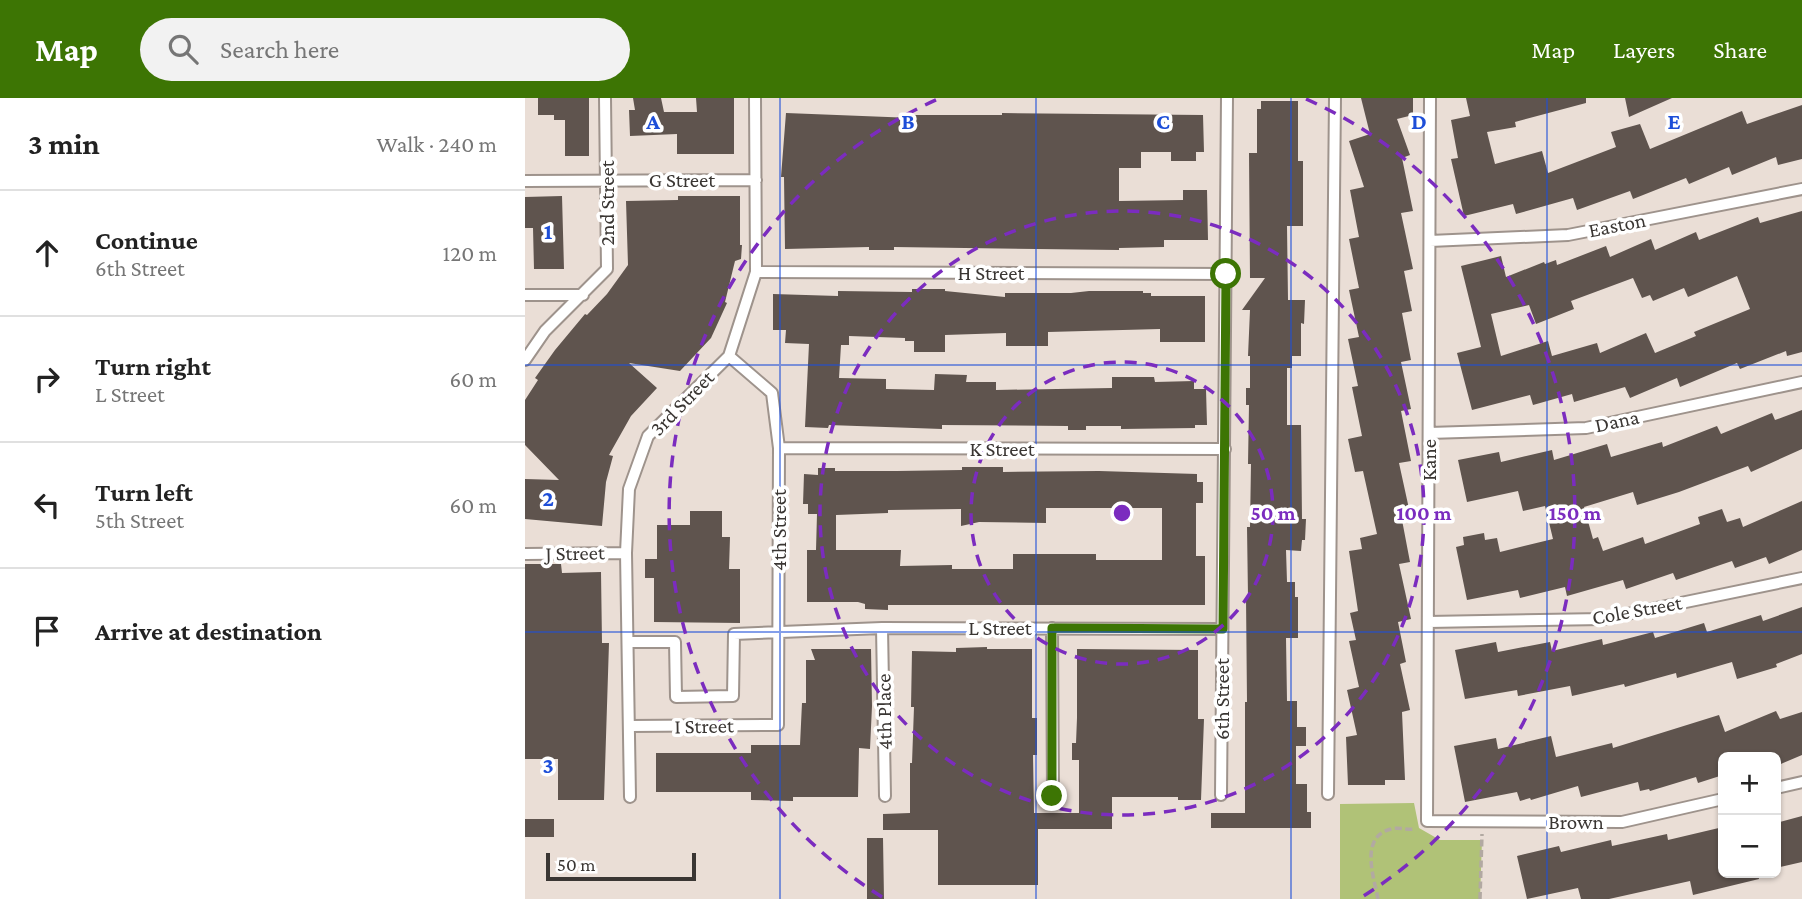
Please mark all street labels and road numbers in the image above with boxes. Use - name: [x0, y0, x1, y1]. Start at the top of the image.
- street label: 2nd Street: [595, 159, 619, 246]
- street label: G Street: [649, 168, 716, 192]
- street label: Easton: [1586, 208, 1648, 242]
- street label: H Street: [958, 261, 1026, 285]
- street label: 3rd Street: [645, 365, 720, 441]
- street label: Dana: [1593, 405, 1642, 437]
- street label: K Street: [969, 437, 1036, 461]
- street label: Kane: [1417, 439, 1441, 481]
- street label: 4th Street: [767, 488, 791, 571]
- street label: J Street: [543, 540, 606, 566]
- street label: Cole Street: [1590, 590, 1685, 630]
- street label: L Street: [968, 616, 1033, 640]
- street label: 6th Street: [1210, 657, 1234, 740]
- street label: 4th Place: [871, 674, 897, 750]
- street label: I Street: [674, 713, 735, 739]
- street label: Brown: [1548, 810, 1604, 834]

